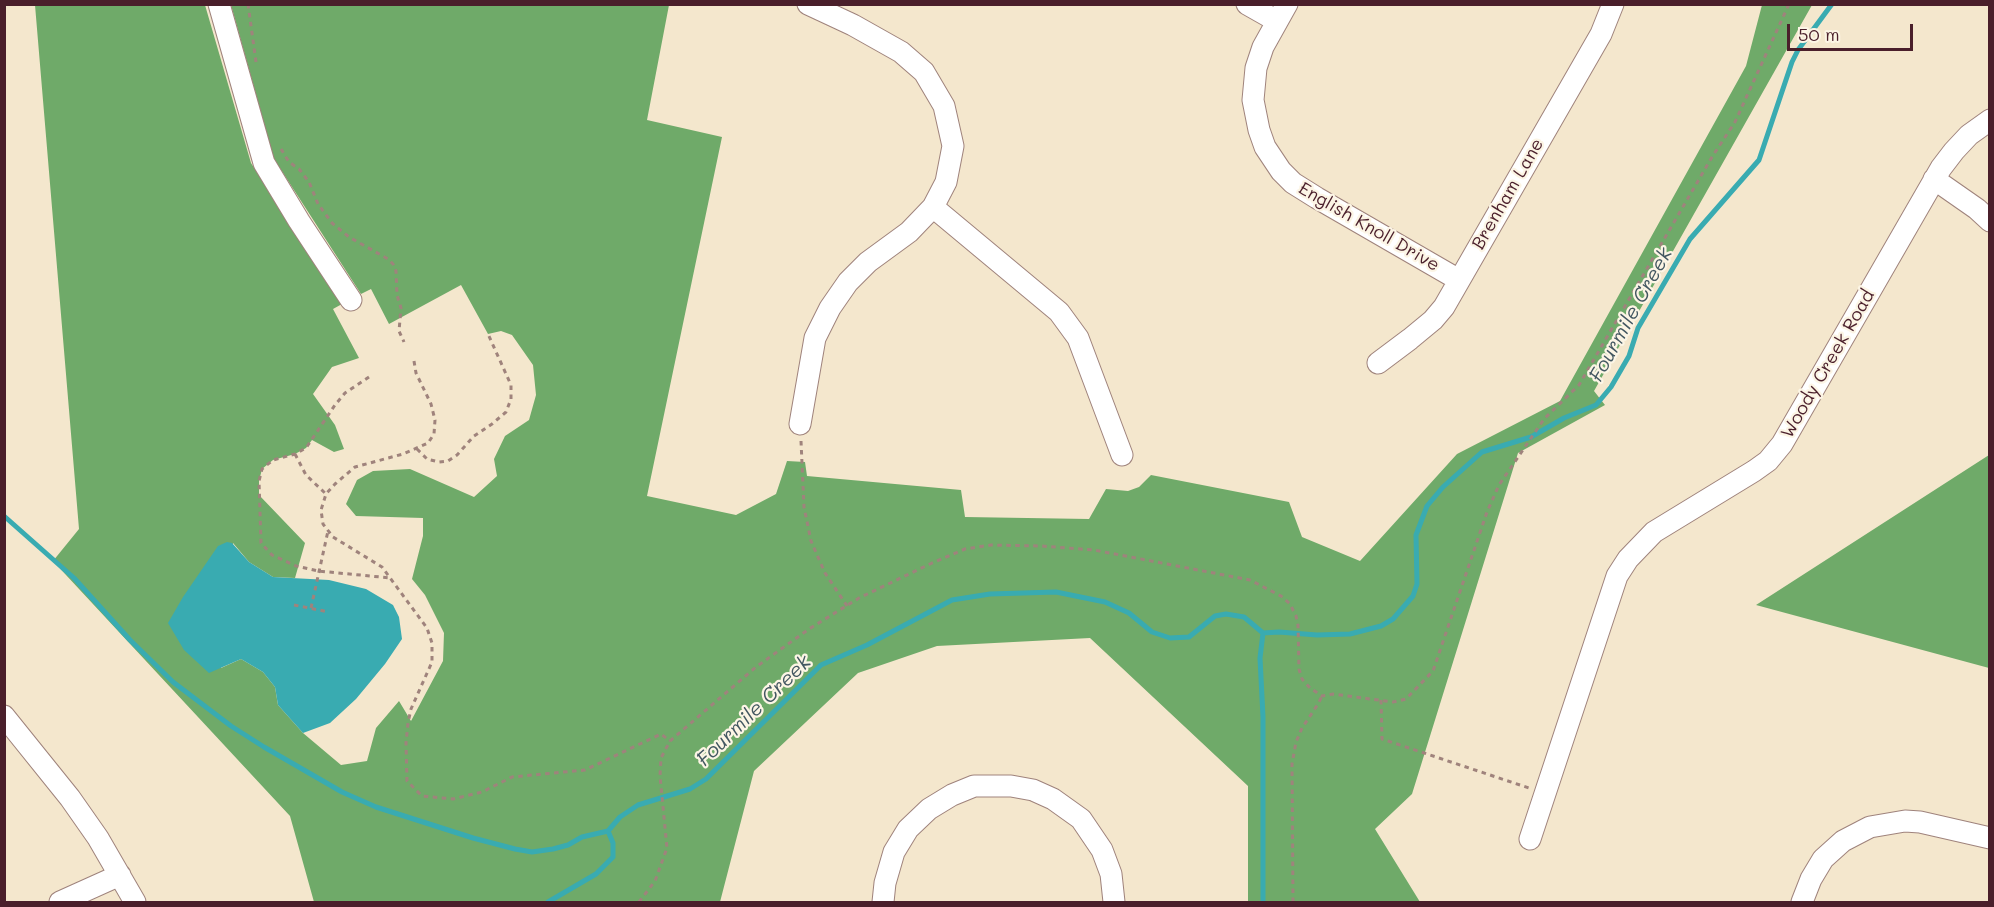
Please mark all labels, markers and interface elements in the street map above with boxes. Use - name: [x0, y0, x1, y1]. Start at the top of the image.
- scale bar: [1790, 12, 1916, 50]
- text: 50 m: [1798, 22, 1840, 46]
- street label: Brenham Lane: [1467, 135, 1549, 253]
- street label: English Knoll Drive: [1295, 178, 1443, 276]
- water label: Fourmile Creek: [1584, 244, 1678, 386]
- street label: Woody Creek Road: [1777, 286, 1879, 442]
- water label: Fourmile Creek: [692, 650, 816, 772]

